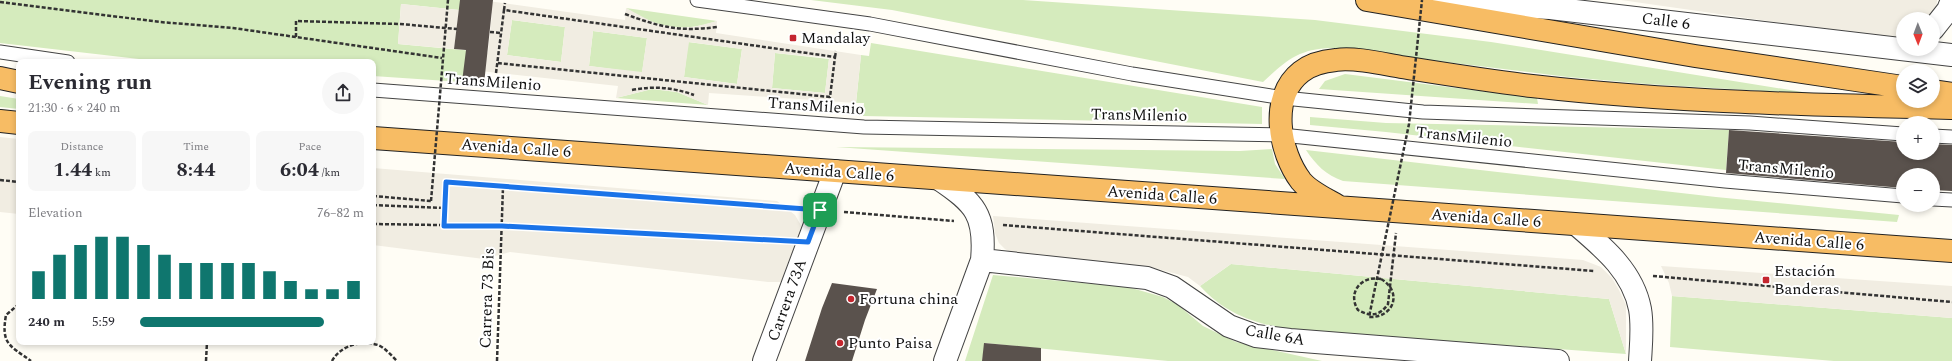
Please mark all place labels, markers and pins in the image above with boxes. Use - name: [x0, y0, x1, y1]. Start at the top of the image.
- place label: Mandalay: [801, 26, 872, 50]
- marker: Mandalay: [788, 33, 798, 43]
- pin: [803, 193, 837, 227]
- place label: Estación Banderas: [1774, 259, 1840, 301]
- marker: Estación Banderas: [1761, 275, 1771, 285]
- place label: Fortuna china: [859, 287, 958, 311]
- marker: Fortuna china: [846, 294, 856, 304]
- place label: Punto Paisa: [848, 331, 932, 355]
- marker: Punto Paisa: [835, 338, 845, 348]

